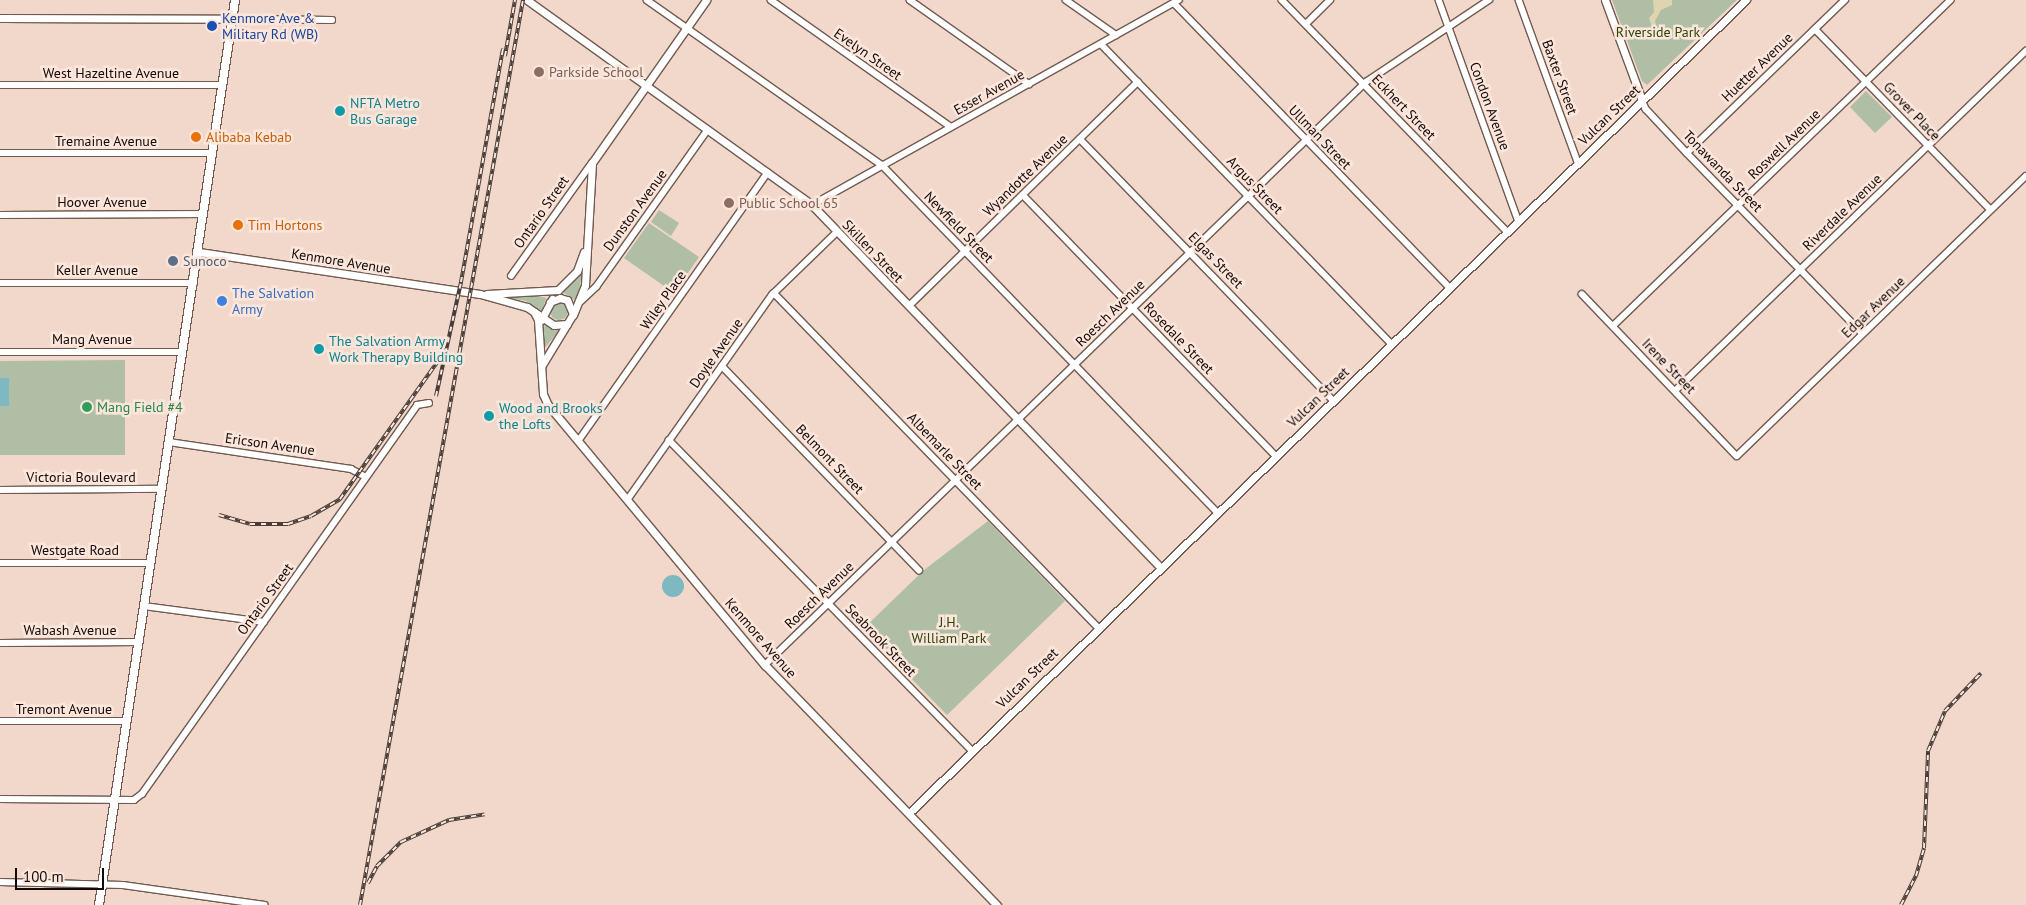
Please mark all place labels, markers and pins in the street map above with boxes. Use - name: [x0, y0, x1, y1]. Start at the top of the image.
- place label: Kenmore Ave & Military Rd (WB): [222, 10, 319, 42]
- marker: Kenmore Ave & Military Rd (WB): [206, 20, 218, 32]
- place label: Parkside School: [549, 64, 643, 80]
- marker: Parkside School: [533, 66, 545, 78]
- place label: NFTA Metro Bus Garage: [350, 95, 421, 128]
- marker: NFTA Metro Bus Garage: [334, 105, 346, 117]
- place label: Alibaba Kebab: [206, 129, 292, 145]
- marker: Alibaba Kebab: [190, 131, 202, 143]
- place label: Public School 65: [739, 195, 839, 211]
- marker: Public School 65: [723, 197, 735, 209]
- place label: Tim Hortons: [248, 217, 322, 233]
- marker: Tim Hortons: [232, 219, 244, 231]
- place label: Sunoco: [183, 253, 227, 269]
- marker: Sunoco: [167, 255, 179, 267]
- place label: The Salvation Army: [232, 285, 314, 318]
- marker: The Salvation Army: [216, 295, 228, 307]
- place label: The Salvation Army Work Therapy Building: [329, 333, 465, 366]
- marker: The Salvation Army Work Therapy Building: [313, 343, 325, 355]
- place label: Mang Field #4: [97, 399, 183, 415]
- place label: Wood and Brooks the Lofts: [499, 400, 603, 432]
- marker: Mang Field #4: [81, 401, 93, 413]
- marker: Wood and Brooks the Lofts: [483, 410, 495, 422]

